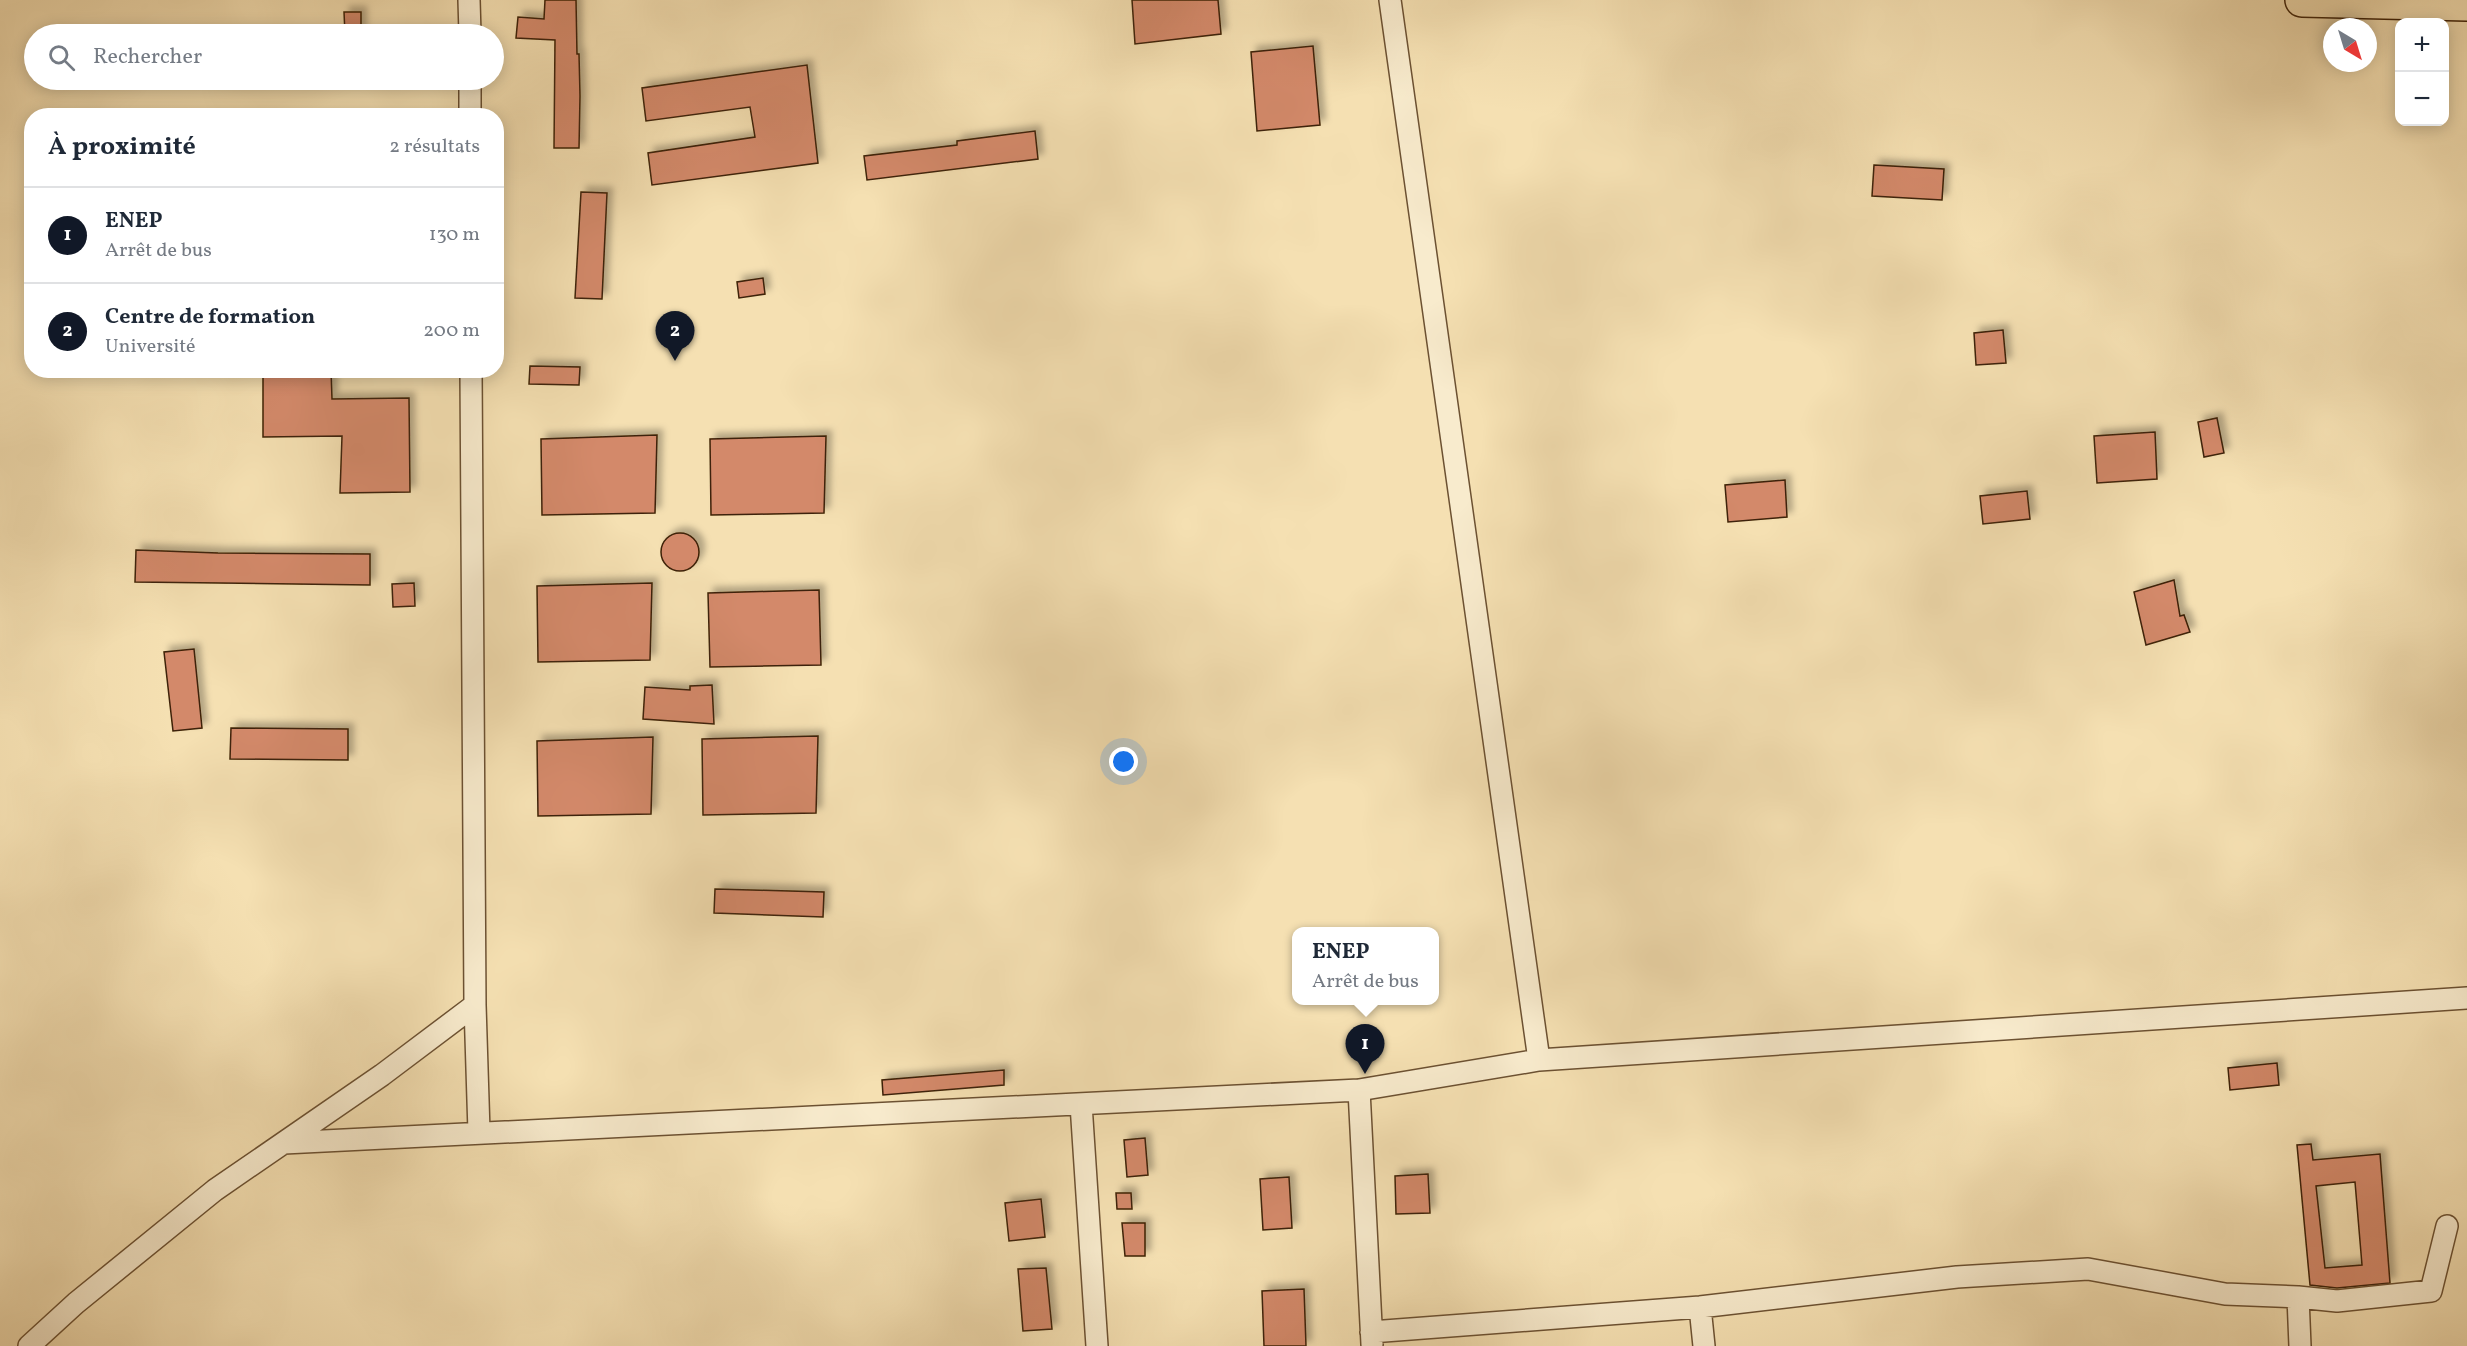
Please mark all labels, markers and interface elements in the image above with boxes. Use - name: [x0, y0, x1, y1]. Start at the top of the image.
- north arrow: [2323, 18, 2377, 72]
- map controls: [2395, 18, 2449, 126]
- button: +: [2395, 18, 2449, 72]
- search box: [24, 24, 504, 90]
- icon: search: [45, 41, 78, 74]
- text: Rechercher: [93, 42, 202, 73]
- button: −: [2395, 72, 2449, 126]
- text: À proximité: [48, 129, 196, 165]
- text: 2 résultats: [389, 133, 480, 161]
- text: ENEP: [105, 206, 163, 237]
- text: 1: [63, 221, 72, 249]
- text: 130 m: [429, 221, 480, 249]
- text: Arrêt de bus: [105, 237, 212, 265]
- text: Centre de formation: [105, 302, 315, 333]
- pin: 2: [656, 312, 694, 361]
- text: 2: [62, 317, 73, 345]
- text: 200 m: [423, 317, 480, 345]
- text: Université: [105, 333, 196, 361]
- your location: [1109, 747, 1138, 776]
- popup: [1292, 927, 1439, 1005]
- text: ENEP: [1312, 937, 1370, 968]
- text: Arrêt de bus: [1312, 968, 1419, 996]
- pin: 1: [1346, 1024, 1384, 1074]

